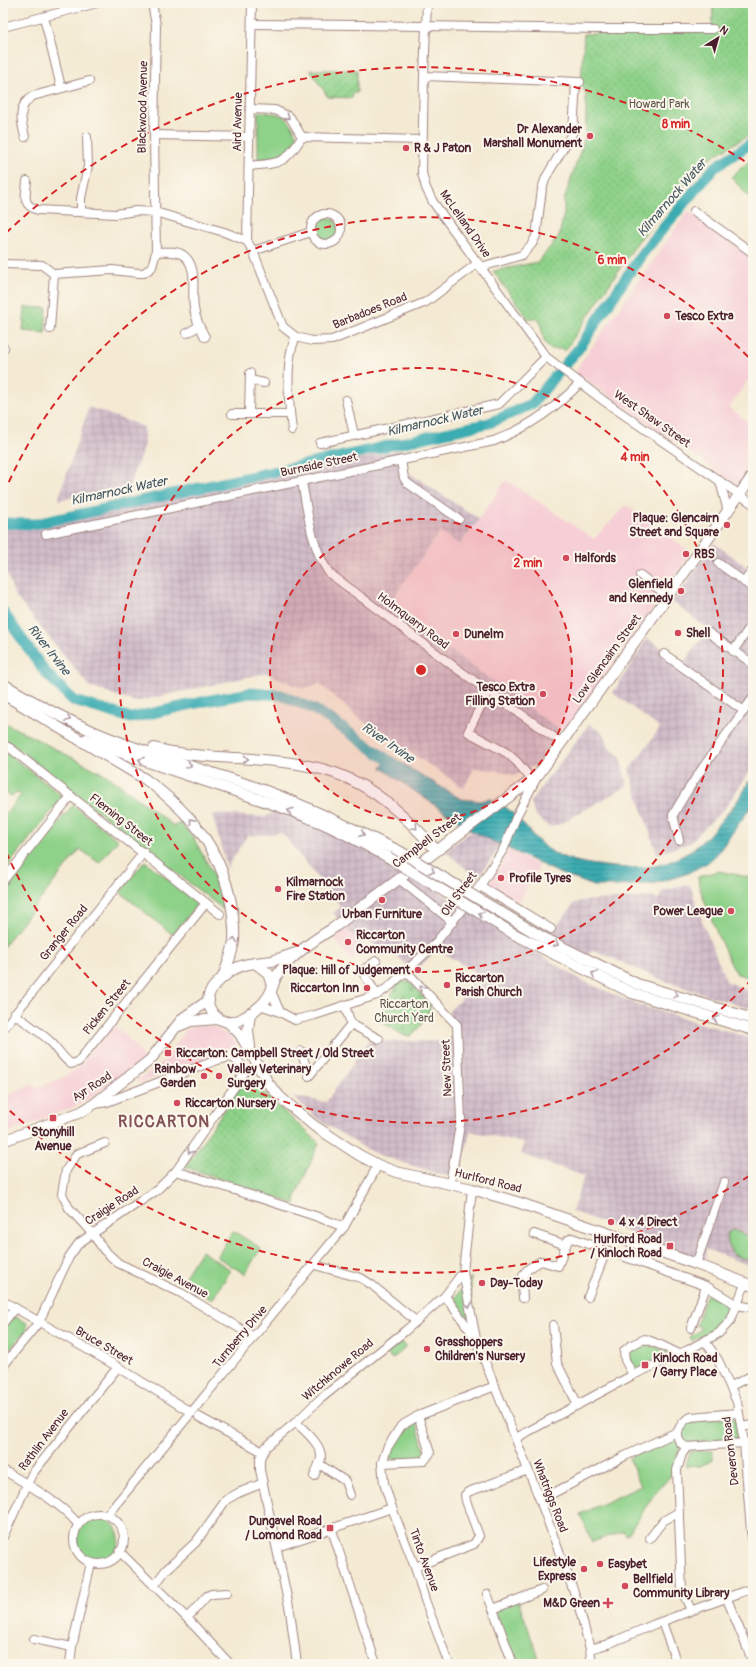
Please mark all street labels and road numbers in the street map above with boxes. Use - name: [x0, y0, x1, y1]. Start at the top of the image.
- street label: Blackwood Avenue: [135, 60, 151, 153]
- street label: Aird Avenue: [230, 92, 246, 152]
- street label: McLelland Drive: [436, 187, 494, 261]
- street label: Barbadoes Road: [331, 289, 410, 333]
- street label: West Shaw Street: [611, 387, 693, 451]
- street label: Burnside Street: [279, 449, 359, 480]
- street label: Holmquarry Road: [374, 589, 452, 653]
- street label: Low Glencairn Street: [569, 611, 645, 707]
- street label: Fleming Street: [86, 791, 156, 850]
- street label: Campbell Street: [390, 810, 464, 872]
- street label: Old Street: [438, 869, 480, 919]
- street label: Granger Road: [37, 902, 91, 964]
- street label: Picken Street: [80, 976, 134, 1038]
- street label: New Street: [438, 1039, 455, 1097]
- street label: Ayr Road: [69, 1069, 115, 1105]
- street label: Hurlford Road: [453, 1165, 523, 1197]
- street label: Craigie Road: [82, 1183, 142, 1229]
- street label: Craigie Avenue: [139, 1254, 211, 1302]
- street label: Turnberry Drive: [209, 1303, 271, 1371]
- street label: Bruce Street: [72, 1323, 136, 1369]
- street label: Witchknowe Road: [299, 1336, 377, 1404]
- street label: Rathlin Avenue: [16, 1406, 72, 1474]
- street label: Deveron Road: [719, 1416, 743, 1486]
- street label: Whatriggs Road: [529, 1457, 571, 1535]
- street label: Tinto Avenue: [406, 1526, 442, 1594]

